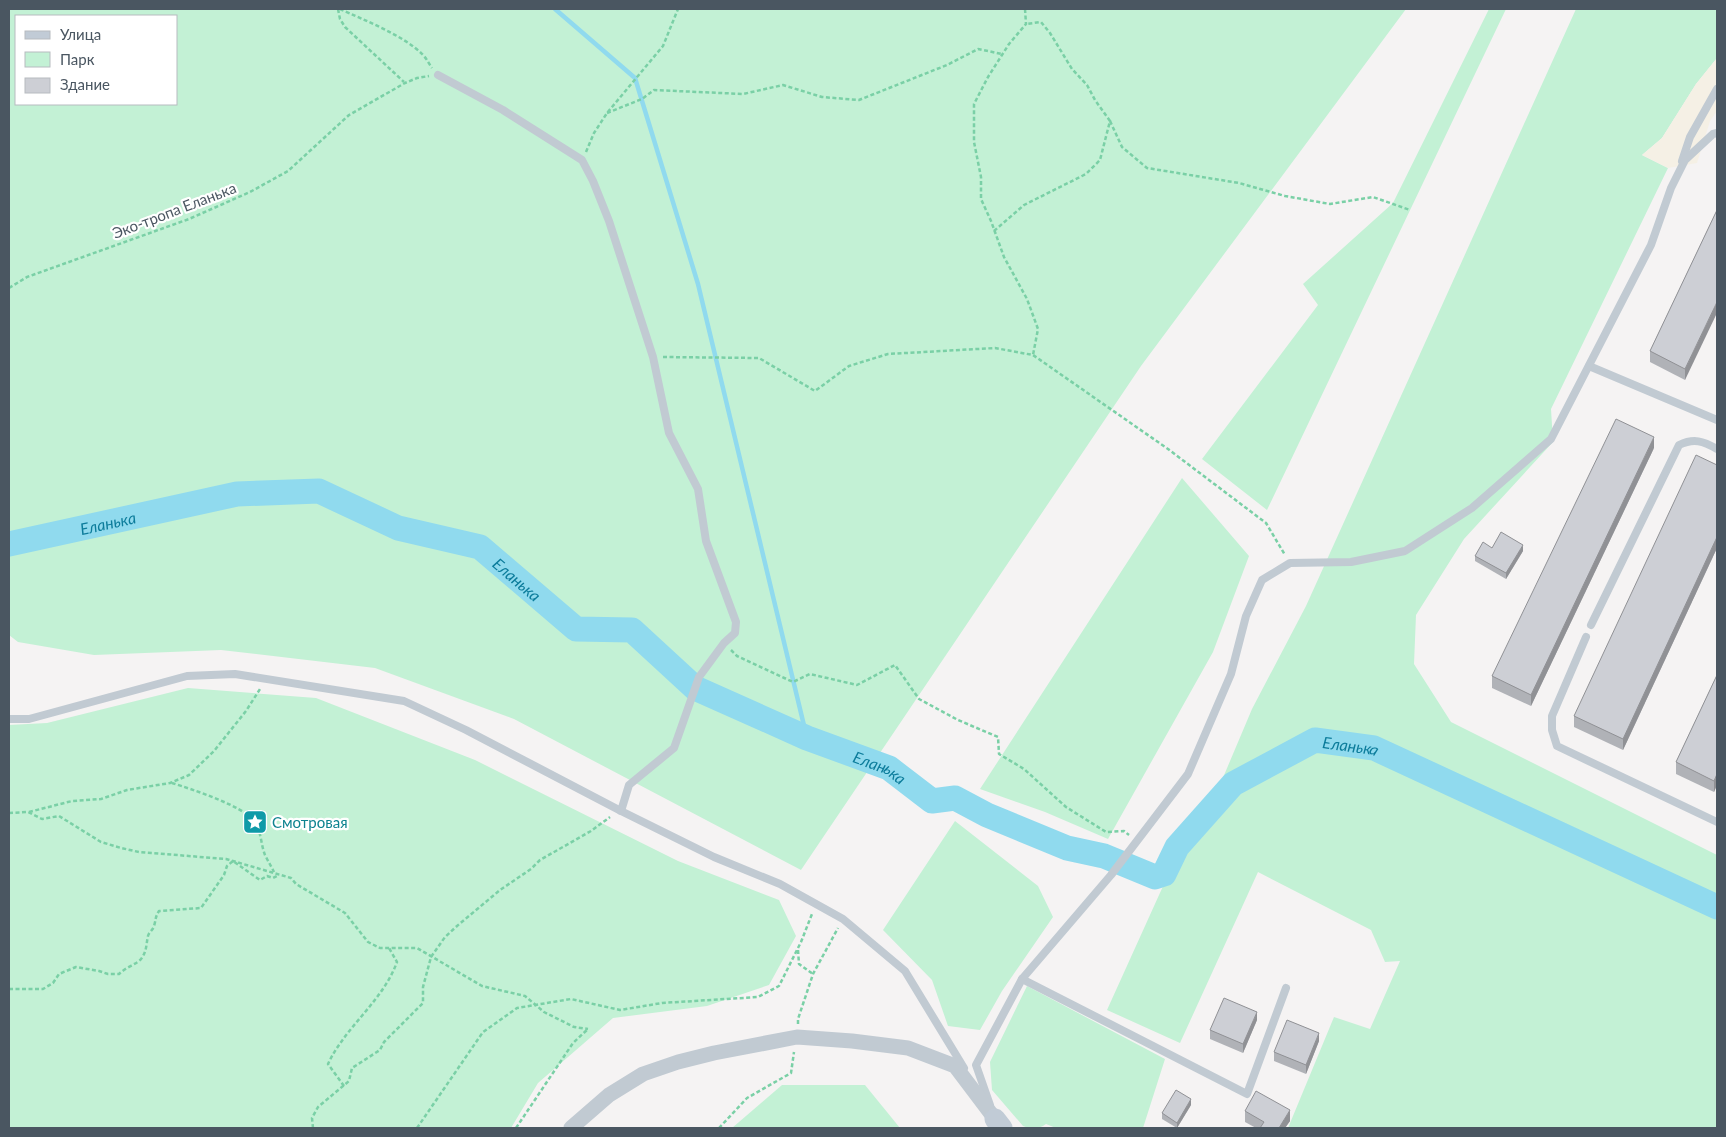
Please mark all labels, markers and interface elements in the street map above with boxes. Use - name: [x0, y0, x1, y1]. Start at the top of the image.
- legend: [15, 15, 178, 105]
- text: Улица: [60, 25, 101, 43]
- text: Парк: [60, 50, 95, 68]
- text: Здание: [60, 75, 110, 93]
- street label: Эко-тропа Еланька: [110, 178, 238, 242]
- water label: Еланька: [78, 507, 137, 538]
- water label: Еланька: [490, 553, 545, 605]
- water label: Еланька: [1322, 732, 1383, 759]
- water label: Еланька: [851, 746, 910, 788]
- place icon: Смотровая: [242, 809, 268, 835]
- place label: Смотровая: [272, 813, 348, 831]

